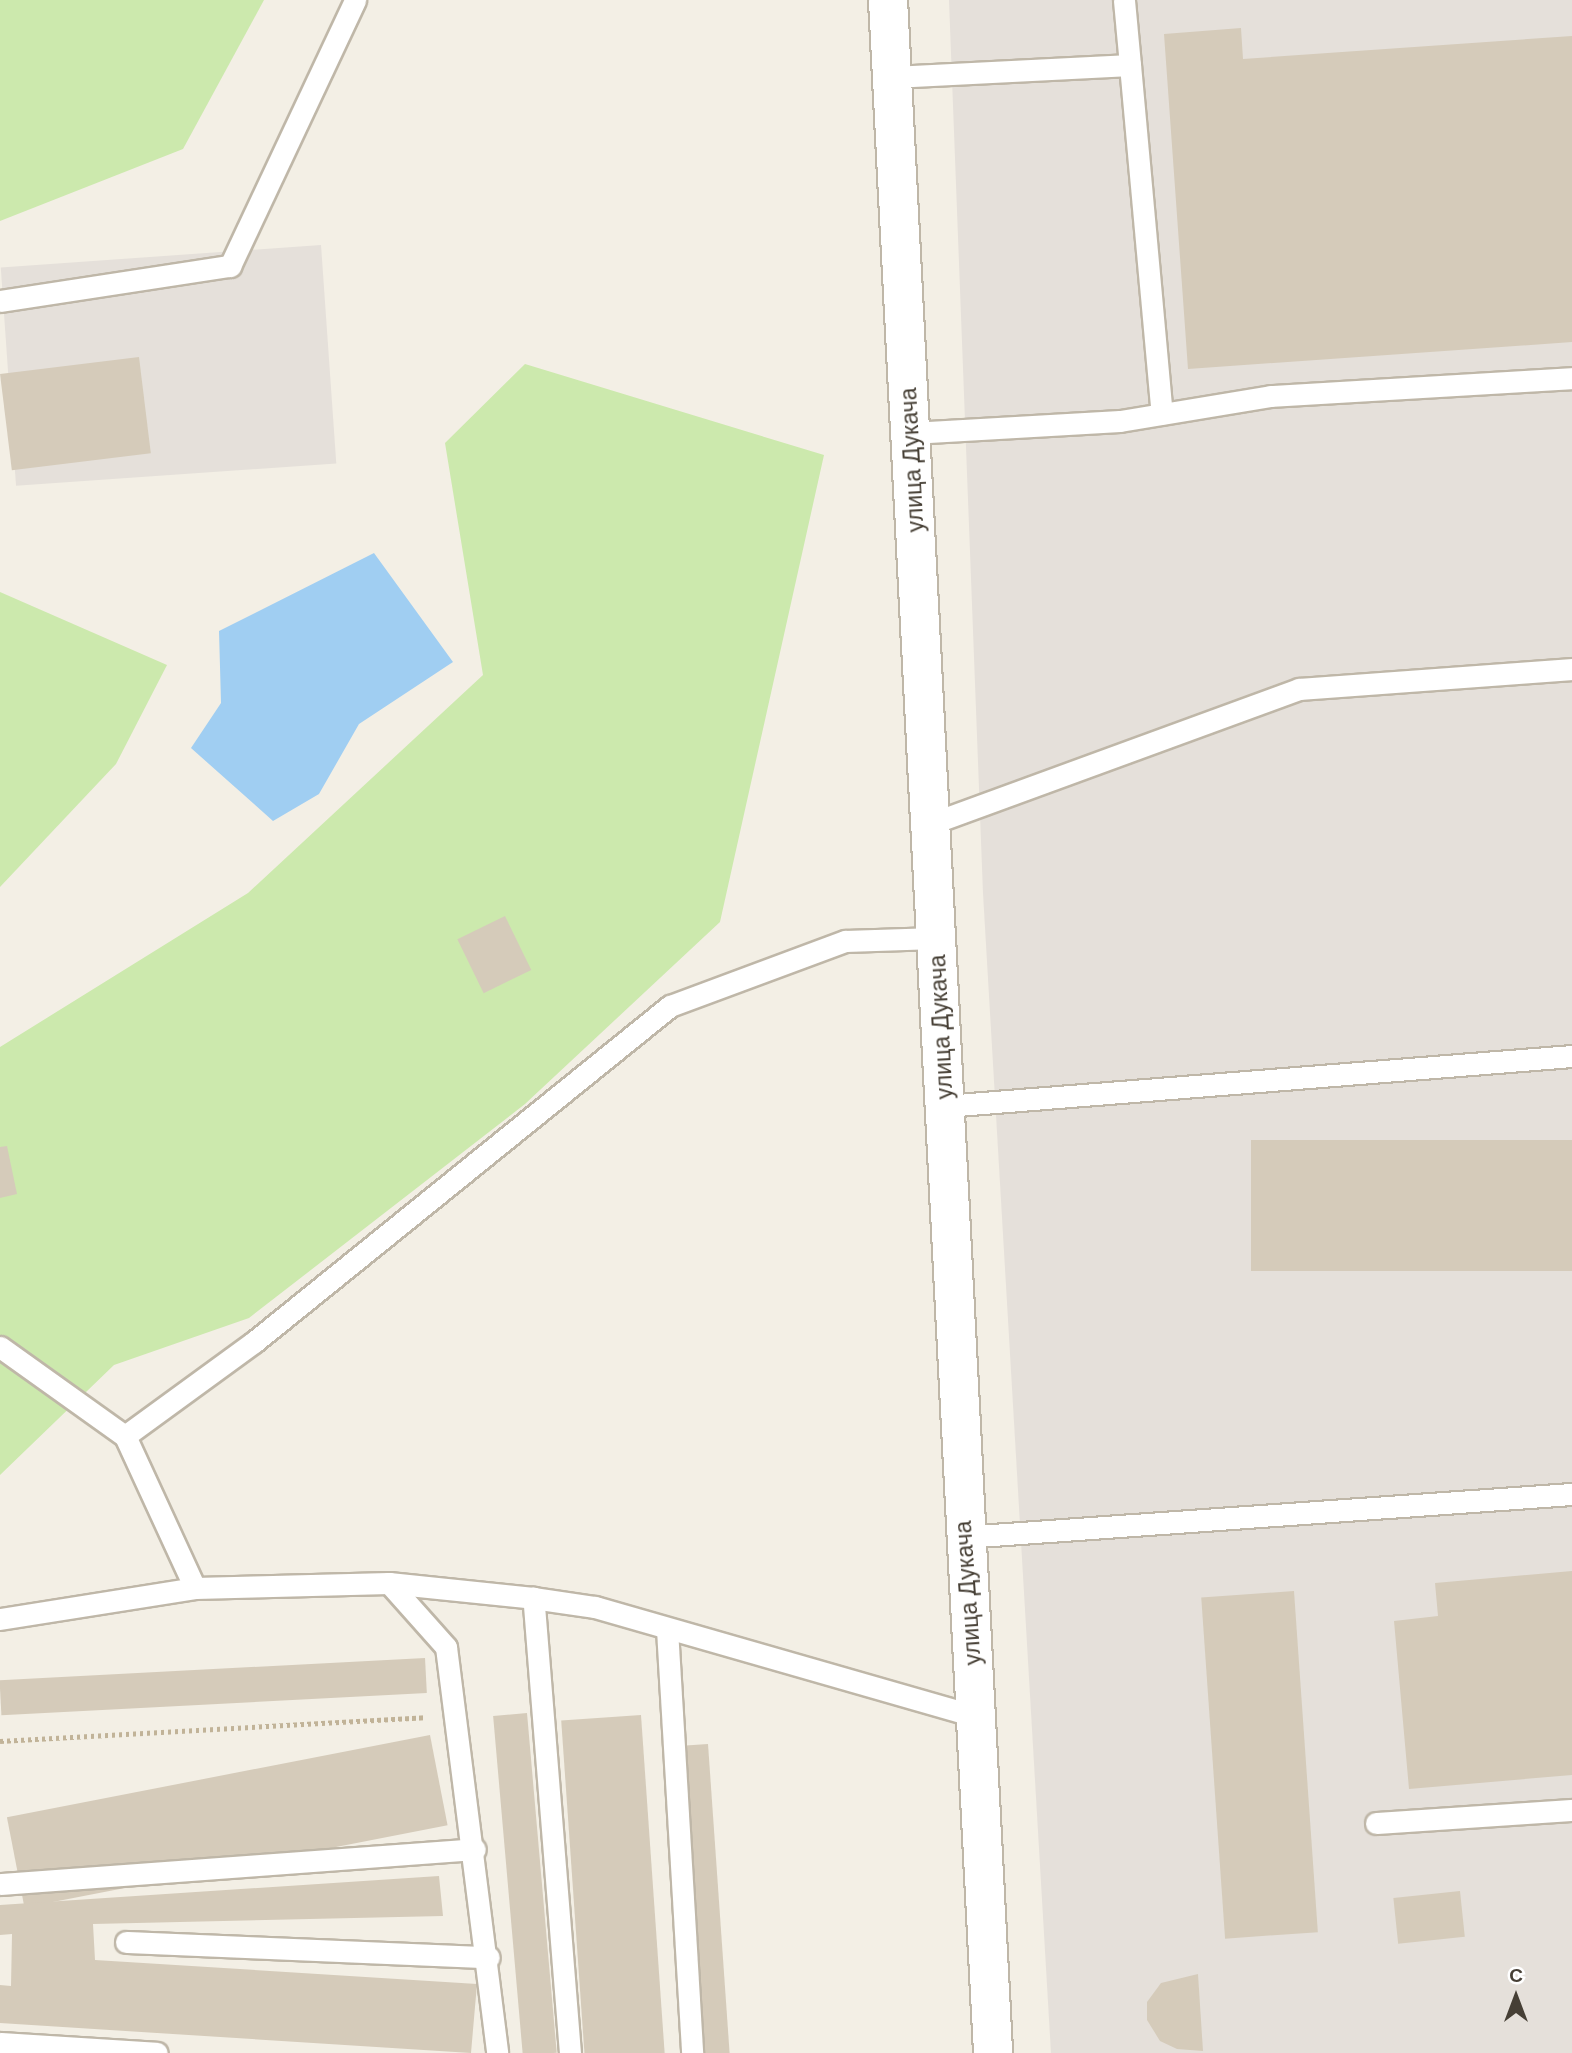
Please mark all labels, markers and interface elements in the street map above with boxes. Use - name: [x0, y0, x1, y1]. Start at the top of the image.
- street label: улица Дукача: [894, 387, 930, 533]
- street label: улица Дукача: [923, 954, 959, 1100]
- street label: улица Дукача: [949, 1520, 987, 1666]
- north arrow: [1481, 1962, 1551, 2032]
- text: С: [1509, 1965, 1523, 1986]

